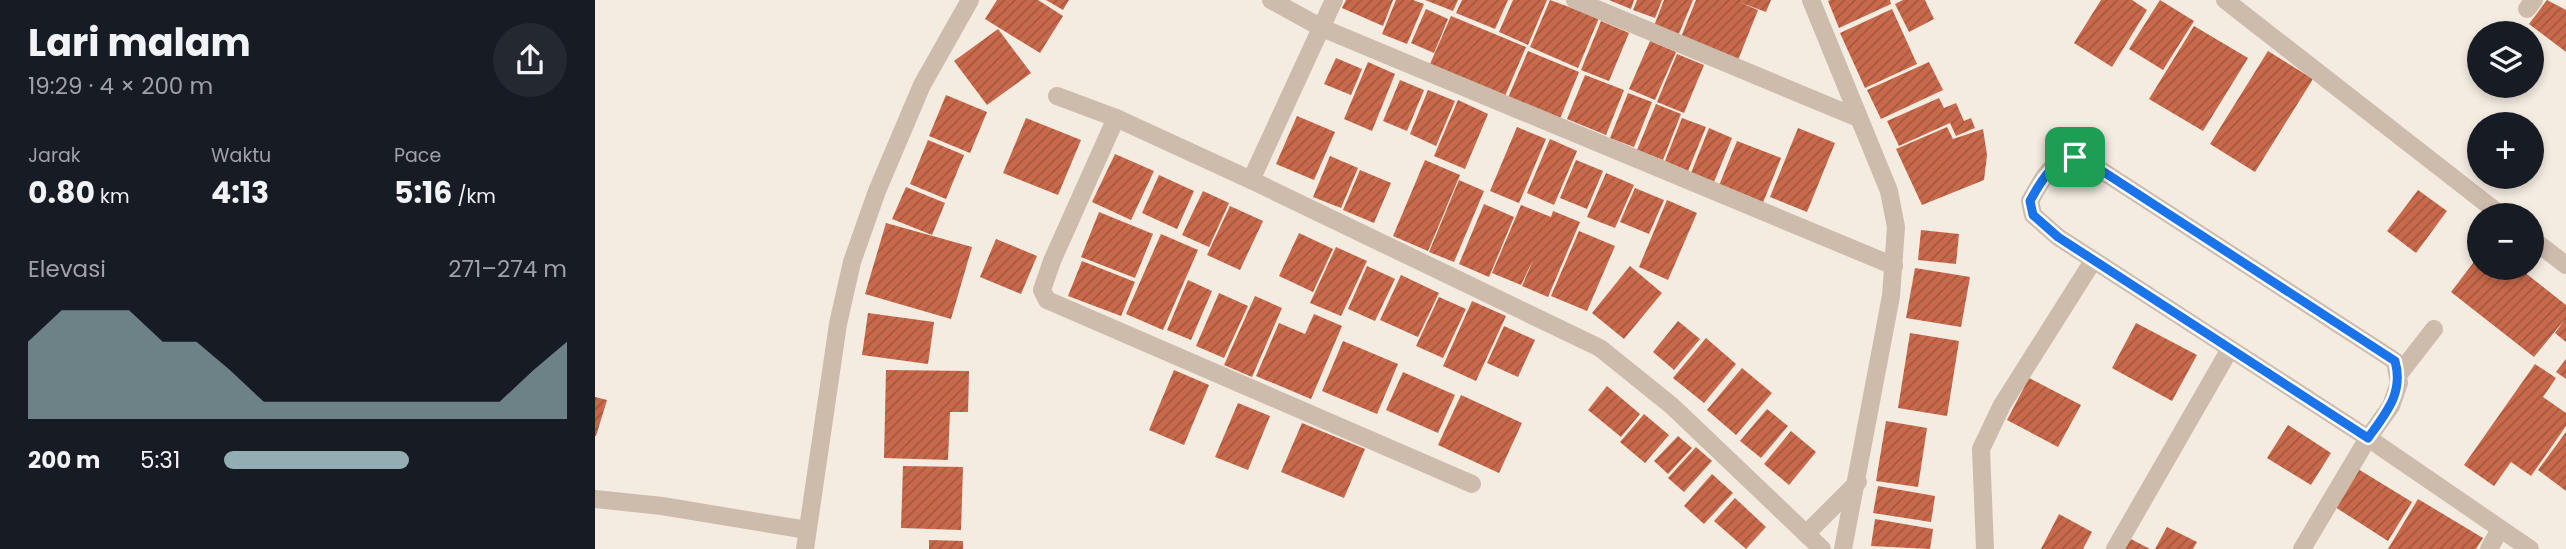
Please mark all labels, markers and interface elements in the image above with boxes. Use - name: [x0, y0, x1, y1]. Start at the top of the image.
- text: Lari malam: [28, 16, 251, 69]
- map controls: [2467, 21, 2544, 280]
- button: layers: [2467, 21, 2544, 98]
- button: share: [493, 23, 567, 97]
- text: 19:29 · 4 × 200 m: [28, 70, 213, 102]
- button: +: [2467, 112, 2544, 189]
- pin: [2045, 127, 2105, 187]
- icon: arrive: [2056, 138, 2094, 176]
- text: Jarak: [28, 142, 81, 169]
- text: Waktu: [211, 142, 271, 169]
- text: Pace: [394, 142, 441, 169]
- text: 0.80: [28, 171, 95, 214]
- text: 4:13: [211, 171, 269, 214]
- text: 5:16: [394, 171, 452, 214]
- text: km: [95, 183, 129, 210]
- text: /km: [452, 183, 496, 210]
- button: −: [2467, 203, 2544, 280]
- text: Elevasi: [28, 253, 106, 285]
- text: 271–274 m: [448, 253, 567, 285]
- text: 200 m: [28, 444, 100, 476]
- text: 5:31: [140, 444, 180, 476]

